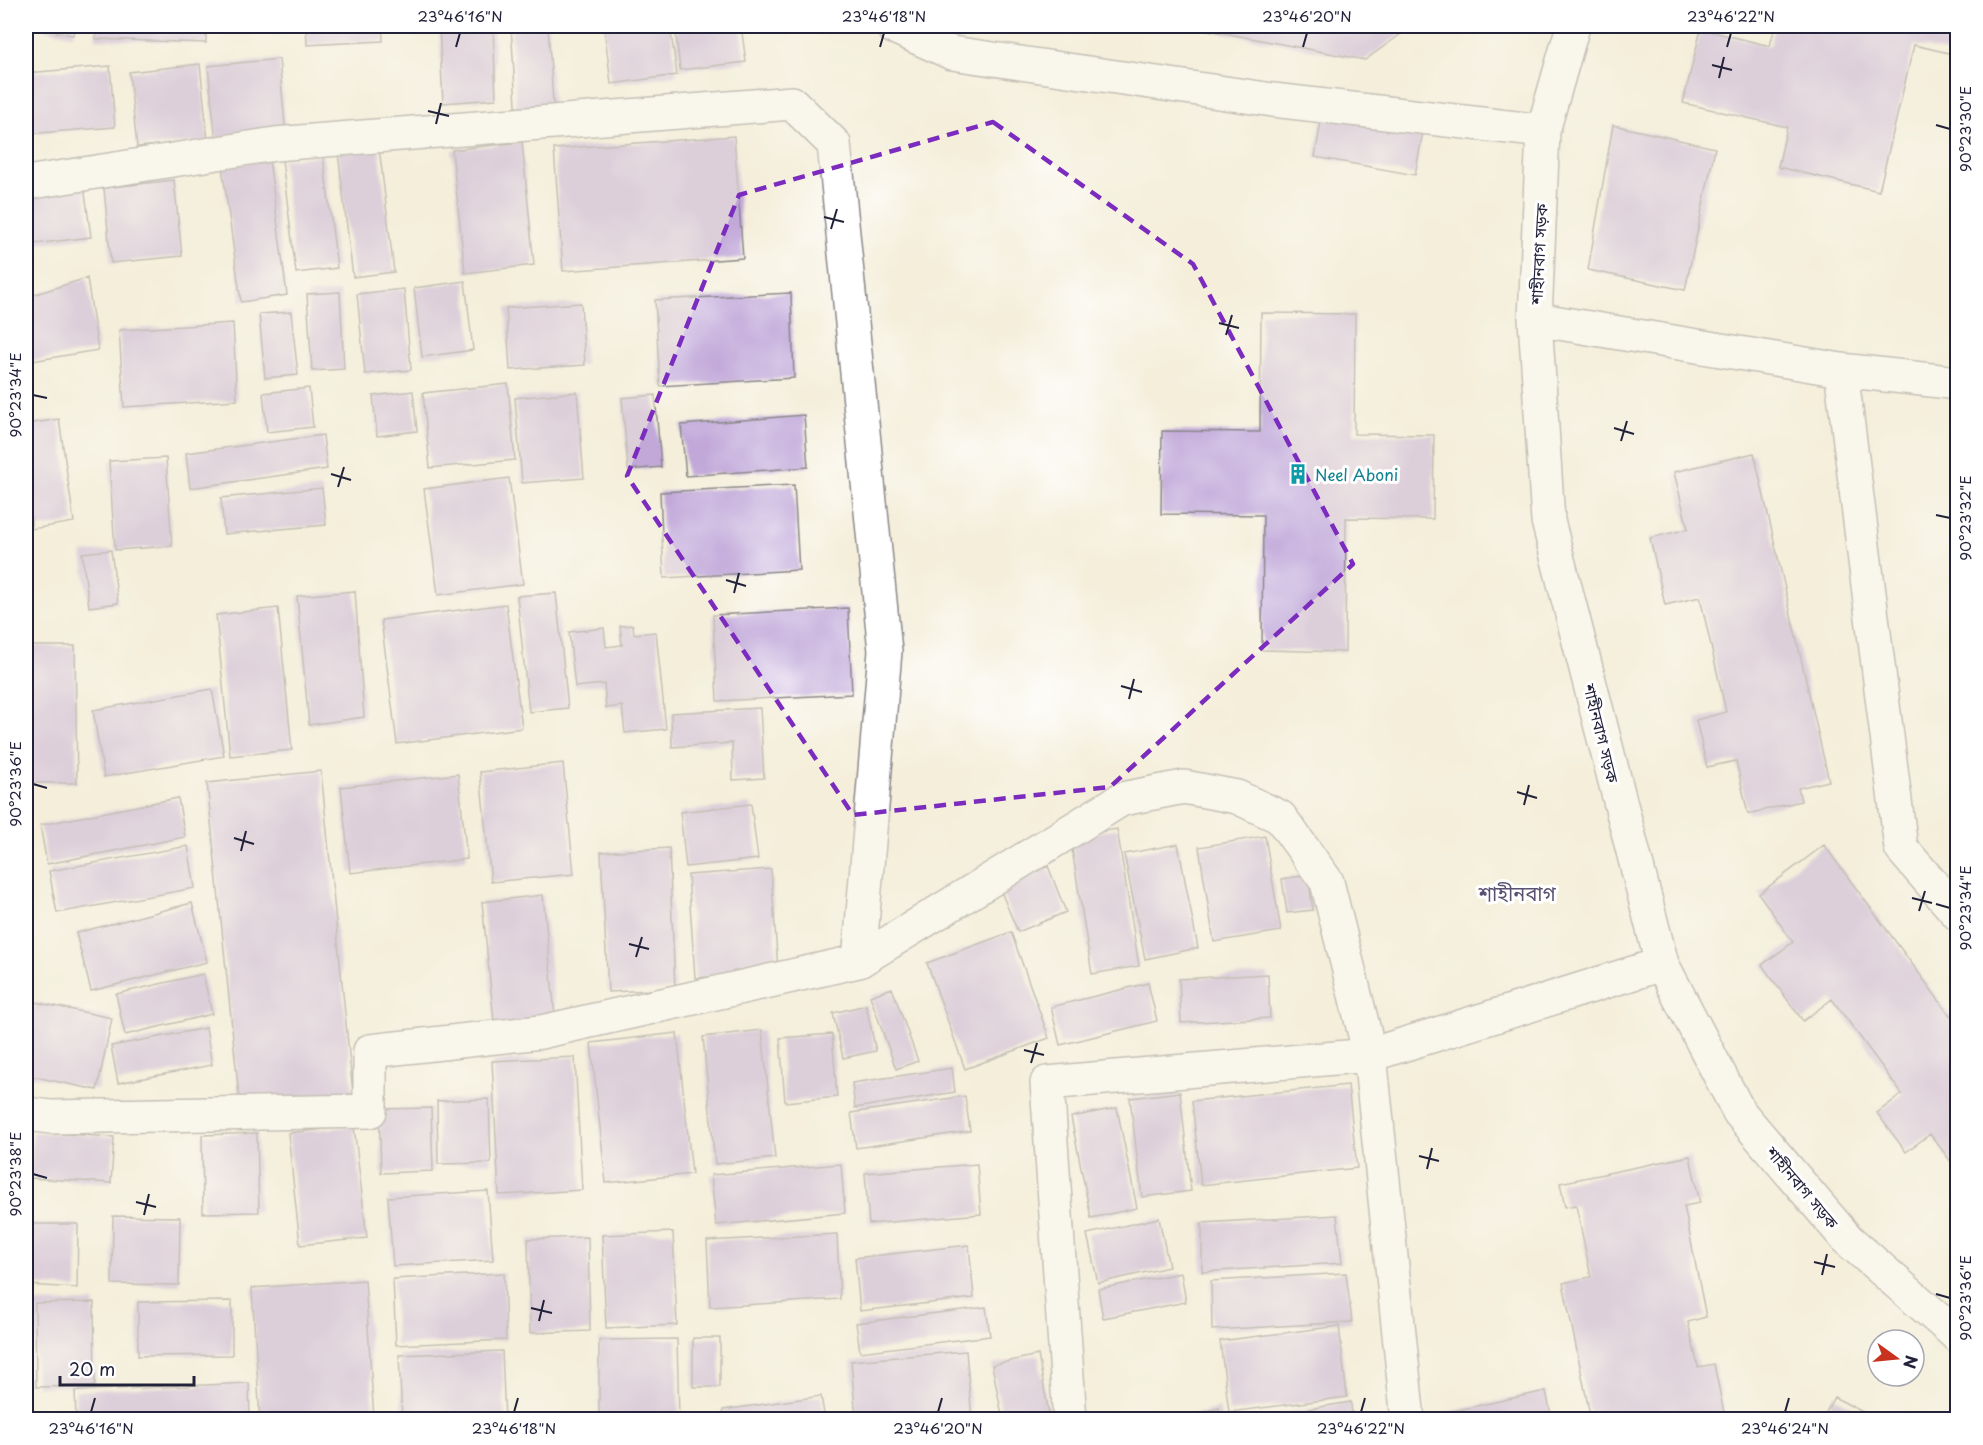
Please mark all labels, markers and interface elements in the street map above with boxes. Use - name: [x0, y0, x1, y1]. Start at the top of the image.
- text: 23°46'16"N: [417, 4, 503, 27]
- text: 23°46'18"N: [842, 4, 926, 27]
- text: 23°46'20"N: [1262, 4, 1352, 27]
- text: 23°46'22"N: [1687, 4, 1775, 27]
- text: 90°23'30"E: [1953, 86, 1976, 172]
- street label: শাহীনবাগ সড়ক: [1523, 202, 1553, 306]
- text: 90°23'34"E: [3, 352, 26, 438]
- building icon: Neel Aboni: [1286, 462, 1310, 486]
- place label: Neel Aboni: [1315, 462, 1398, 486]
- text: 90°23'32"E: [1953, 475, 1976, 561]
- street label: শাহীনবাগ সড়ক: [1578, 680, 1626, 786]
- text: 90°23'36"E: [3, 741, 26, 827]
- text: 90°23'34"E: [1953, 865, 1976, 951]
- district label: শাহীনবাগ: [1477, 878, 1557, 908]
- text: 90°23'38"E: [3, 1132, 26, 1216]
- street label: শাহীনবাগ সড়ক: [1761, 1140, 1845, 1234]
- text: 90°23'36"E: [1953, 1255, 1976, 1341]
- north arrow: [1866, 1328, 1926, 1388]
- scale bar: [60, 1349, 194, 1387]
- text: N: [1898, 1353, 1925, 1371]
- text: 20 m: [69, 1355, 115, 1382]
- text: 23°46'16"N: [48, 1416, 134, 1439]
- text: 23°46'18"N: [472, 1416, 556, 1439]
- text: 23°46'20"N: [893, 1416, 983, 1439]
- text: 23°46'22"N: [1317, 1416, 1405, 1439]
- text: 23°46'24"N: [1741, 1416, 1829, 1439]

